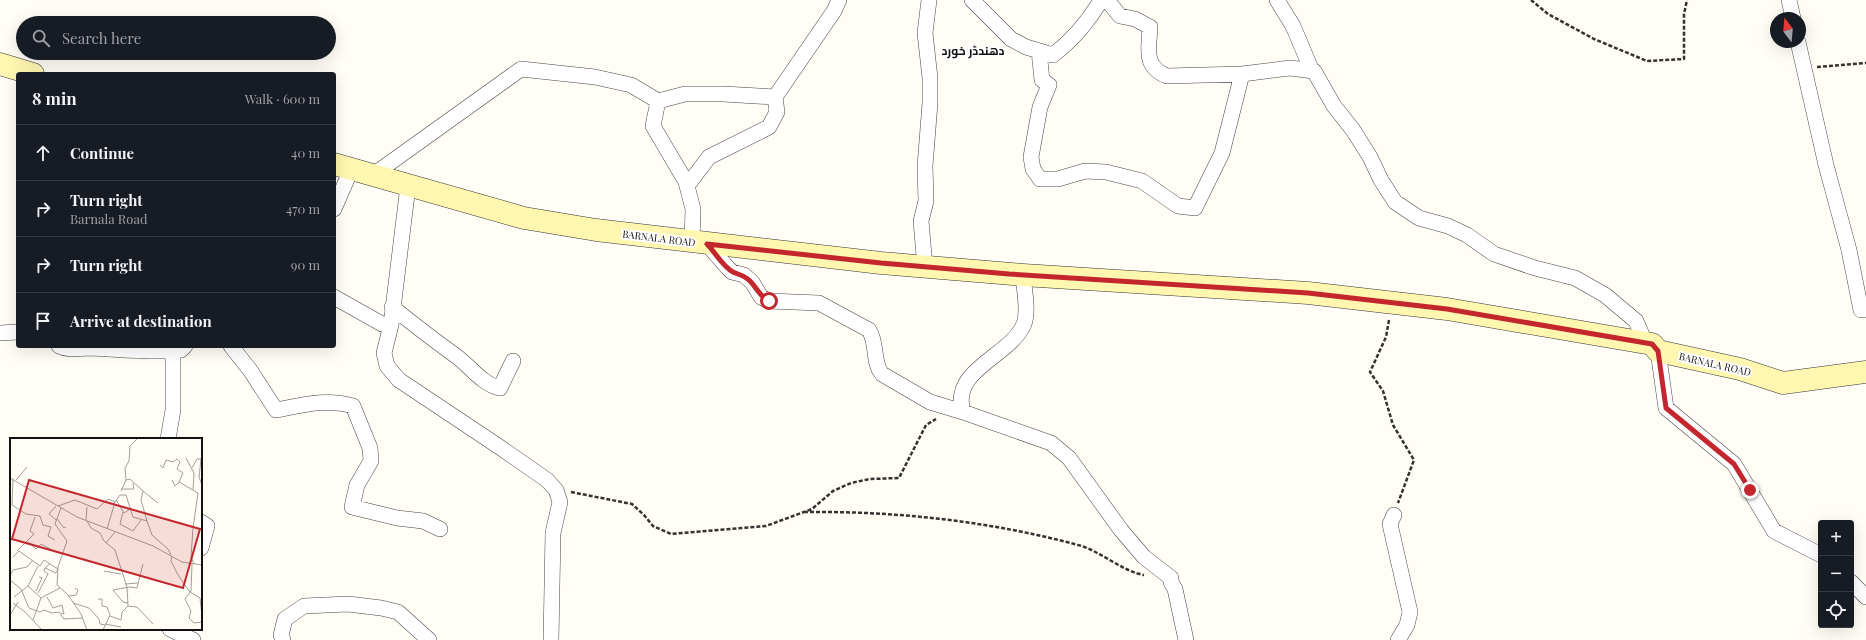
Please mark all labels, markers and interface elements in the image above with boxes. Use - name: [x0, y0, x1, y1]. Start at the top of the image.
- north arrow: [1770, 12, 1806, 48]
- search box: [16, 16, 336, 60]
- icon: search: [30, 27, 52, 49]
- text: Search here: [62, 28, 141, 48]
- district label: دھندڈر خورد: [941, 42, 1005, 59]
- text: 8 min: [32, 87, 77, 109]
- text: Walk · 600 m: [245, 90, 320, 107]
- icon: ahead: [32, 142, 54, 164]
- text: Continue: [70, 143, 134, 163]
- text: 40 m: [291, 144, 320, 161]
- text: Turn right: [70, 190, 143, 210]
- icon: right: [32, 198, 54, 220]
- text: 470 m: [286, 200, 320, 217]
- text: Barnala Road: [70, 210, 147, 227]
- street label: BARNALA ROAD: [622, 227, 696, 249]
- icon: right: [32, 254, 54, 276]
- text: Turn right: [70, 255, 143, 275]
- text: 90 m: [291, 256, 320, 273]
- route start: [760, 292, 778, 310]
- icon: arrive: [32, 310, 54, 332]
- text: Arrive at destination: [70, 311, 212, 331]
- street label: BARNALA ROAD: [1678, 349, 1752, 379]
- inset map: [10, 438, 202, 630]
- route end: [1741, 481, 1759, 499]
- map controls: [1818, 520, 1854, 628]
- button: +: [1818, 520, 1854, 556]
- button: −: [1818, 556, 1854, 592]
- button: locate: [1818, 592, 1854, 628]

